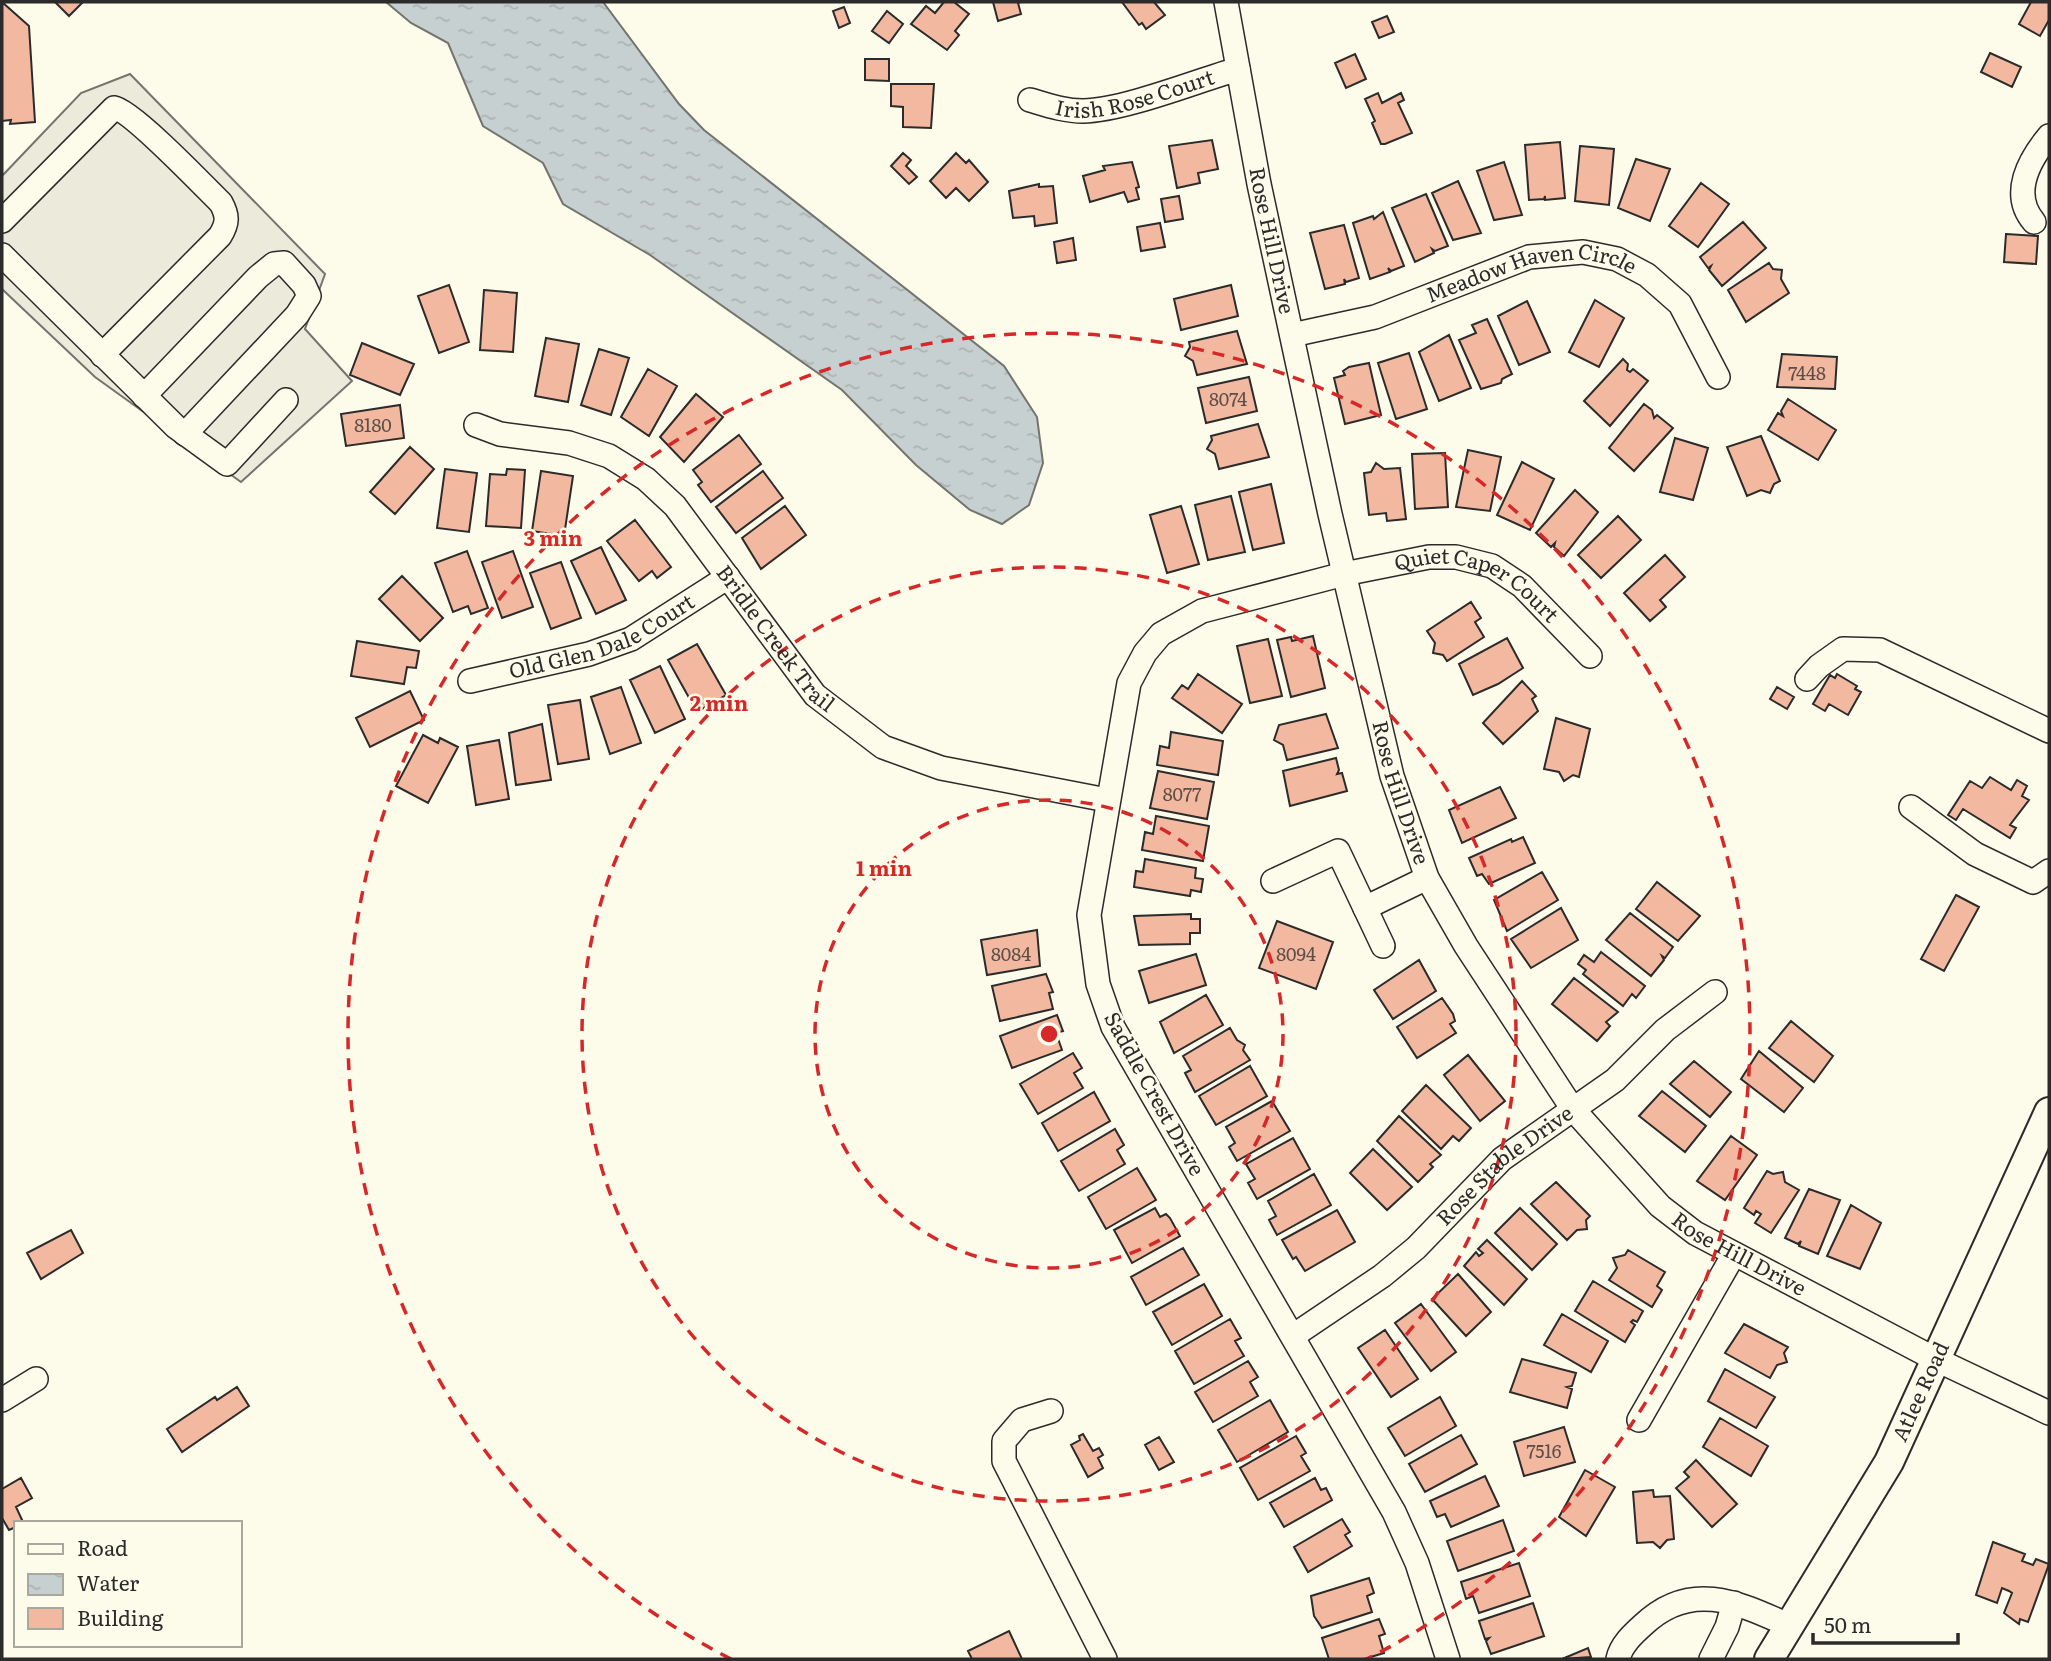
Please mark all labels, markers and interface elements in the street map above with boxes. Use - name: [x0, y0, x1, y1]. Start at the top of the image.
- street label: Irish Rose Court: [1053, 59, 1218, 124]
- street label: Rose Hill Drive: [1243, 164, 1305, 317]
- street label: Meadow Haven Circle: [1421, 233, 1643, 309]
- house number: 7448: [1788, 359, 1826, 386]
- house number: 8074: [1209, 385, 1247, 412]
- house number: 8180: [354, 411, 392, 438]
- text: 3 min: [523, 521, 583, 552]
- street label: Quiet Caper Court: [1391, 539, 1568, 629]
- street label: Bridle Creek Trail: [710, 557, 842, 718]
- street label: Old Glen Dale Court: [505, 584, 700, 685]
- text: 2 min: [690, 686, 749, 717]
- street label: Rose Hill Drive: [1366, 717, 1439, 868]
- house number: 8077: [1163, 780, 1201, 807]
- text: 1 min: [856, 851, 912, 882]
- house number: 8084: [991, 940, 1031, 967]
- house number: 8094: [1276, 940, 1316, 967]
- street label: Saddle Crest Drive: [1098, 1005, 1214, 1180]
- centre of rings: [1037, 1022, 1061, 1046]
- street label: Rose Stable Drive: [1428, 1096, 1578, 1231]
- street label: Rose Hill Drive: [1666, 1203, 1813, 1302]
- street label: Atlee Road: [1883, 1335, 1955, 1446]
- house number: 7516: [1527, 1437, 1562, 1464]
- legend: [14, 1521, 242, 1647]
- text: Road: [77, 1531, 128, 1562]
- text: Water: [77, 1566, 139, 1597]
- text: Building: [77, 1601, 164, 1632]
- scale bar: [1813, 1602, 1958, 1646]
- text: 50 m: [1824, 1608, 1871, 1639]

